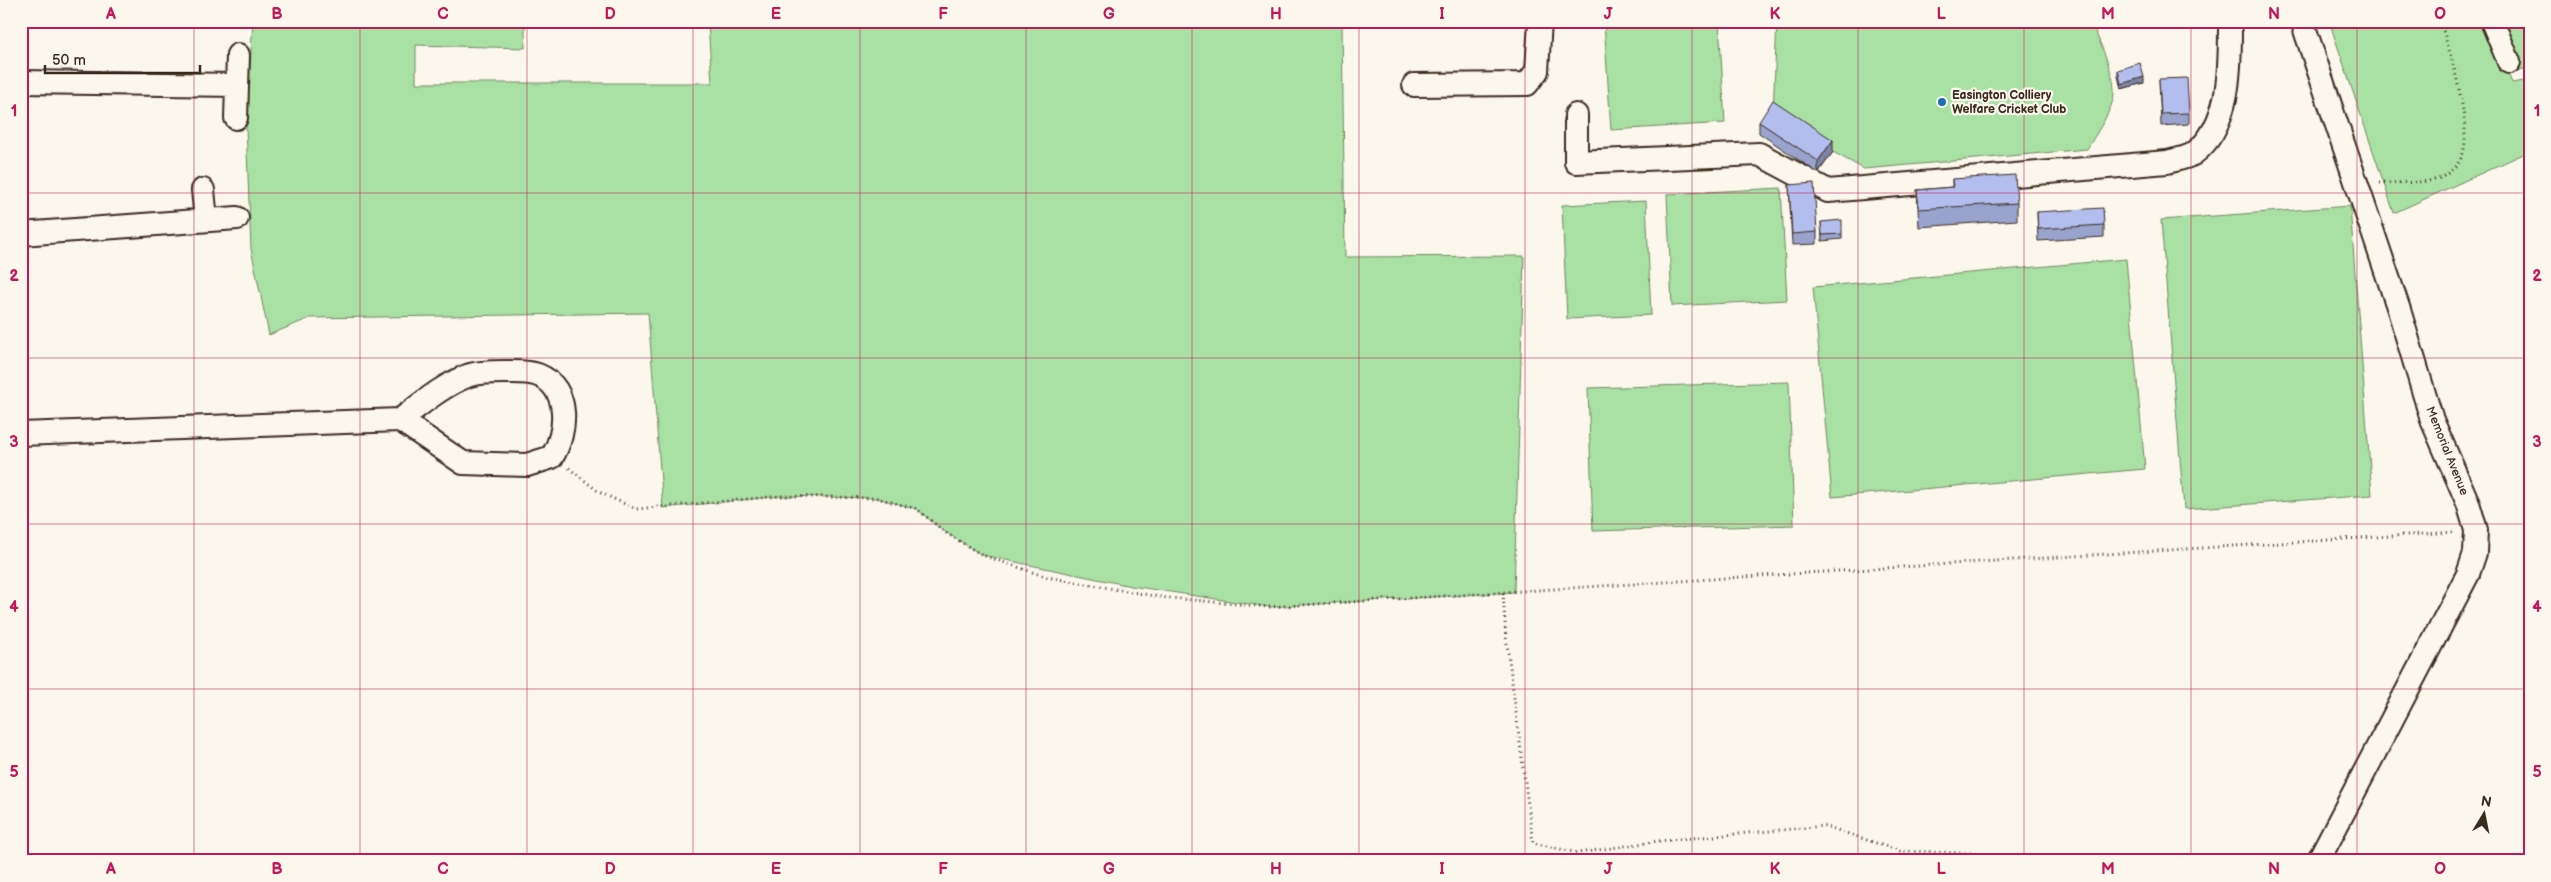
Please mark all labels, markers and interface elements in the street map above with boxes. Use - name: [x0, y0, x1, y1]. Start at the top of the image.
- text: A: [105, 5, 116, 24]
- text: B: [271, 5, 283, 24]
- text: C: [437, 5, 449, 24]
- text: D: [604, 5, 616, 24]
- text: E: [771, 5, 781, 24]
- text: F: [938, 5, 948, 24]
- text: G: [1103, 5, 1115, 24]
- text: H: [1270, 5, 1282, 24]
- text: I: [1439, 5, 1445, 24]
- text: J: [1604, 5, 1613, 24]
- text: K: [1770, 5, 1781, 24]
- text: L: [1936, 5, 1946, 24]
- text: M: [2101, 5, 2115, 24]
- text: N: [2268, 5, 2280, 24]
- text: O: [2434, 5, 2446, 24]
- scale bar: [45, 42, 200, 74]
- text: 50 m: [52, 51, 86, 70]
- place label: Easington Colliery Welfare Cricket Club: [1952, 88, 2066, 117]
- marker: Easington Colliery Welfare Cricket Club: [1936, 96, 1948, 108]
- text: 1: [11, 102, 17, 121]
- text: 1: [2534, 102, 2540, 121]
- text: 2: [9, 267, 19, 286]
- text: 2: [2532, 267, 2542, 286]
- street label: Memorial Avenue: [2422, 404, 2472, 498]
- text: 3: [9, 433, 19, 452]
- text: 3: [2532, 433, 2542, 452]
- text: 4: [9, 598, 19, 617]
- text: 4: [2532, 598, 2542, 617]
- text: 5: [9, 763, 19, 782]
- text: 5: [2532, 763, 2542, 782]
- north arrow: [2458, 790, 2508, 840]
- text: N: [2480, 792, 2493, 811]
- text: A: [105, 860, 116, 879]
- text: B: [271, 860, 283, 879]
- text: C: [437, 860, 449, 879]
- text: D: [604, 860, 616, 879]
- text: E: [771, 860, 781, 879]
- text: F: [938, 860, 948, 879]
- text: G: [1103, 860, 1115, 879]
- text: H: [1270, 860, 1282, 879]
- text: I: [1439, 860, 1445, 879]
- text: J: [1604, 860, 1613, 879]
- text: K: [1770, 860, 1781, 879]
- text: L: [1936, 860, 1946, 879]
- text: M: [2101, 860, 2115, 879]
- text: N: [2268, 860, 2280, 879]
- text: O: [2434, 860, 2446, 879]

